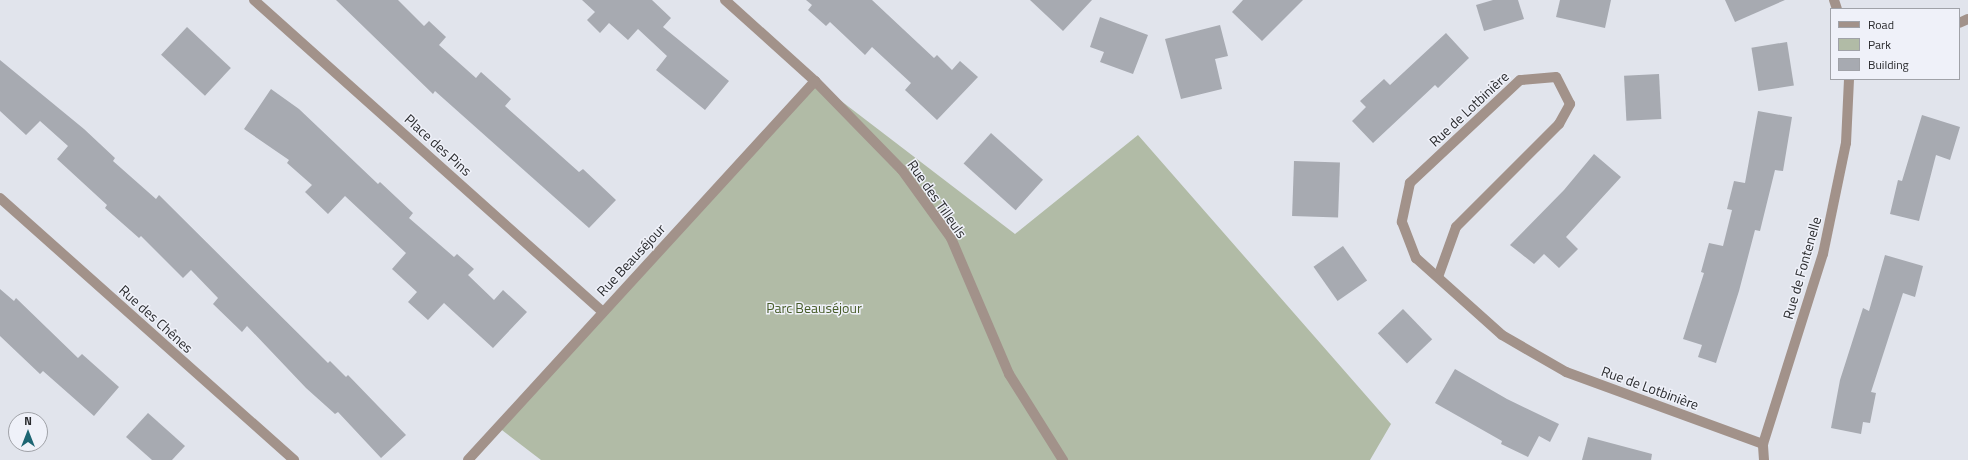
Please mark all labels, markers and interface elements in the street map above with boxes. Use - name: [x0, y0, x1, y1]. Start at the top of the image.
- legend: [1830, 8, 1960, 80]
- text: Road: [1868, 15, 1894, 34]
- text: Park: [1868, 35, 1891, 54]
- text: Building: [1868, 55, 1909, 74]
- street label: Rue de Lotbinière: [1426, 68, 1512, 150]
- street label: Place des Pins: [401, 111, 475, 179]
- street label: Rue des Tilleuls: [904, 157, 970, 241]
- street label: Rue de Fontenelle: [1779, 215, 1825, 321]
- street label: Rue Beauséjour: [593, 220, 669, 300]
- street label: Rue des Chênes: [116, 281, 196, 357]
- park label: Parc Beauséjour: [766, 300, 862, 316]
- street label: Rue de Lotbinière: [1599, 363, 1701, 413]
- north arrow: [8, 412, 48, 452]
- text: N: [24, 413, 32, 429]

